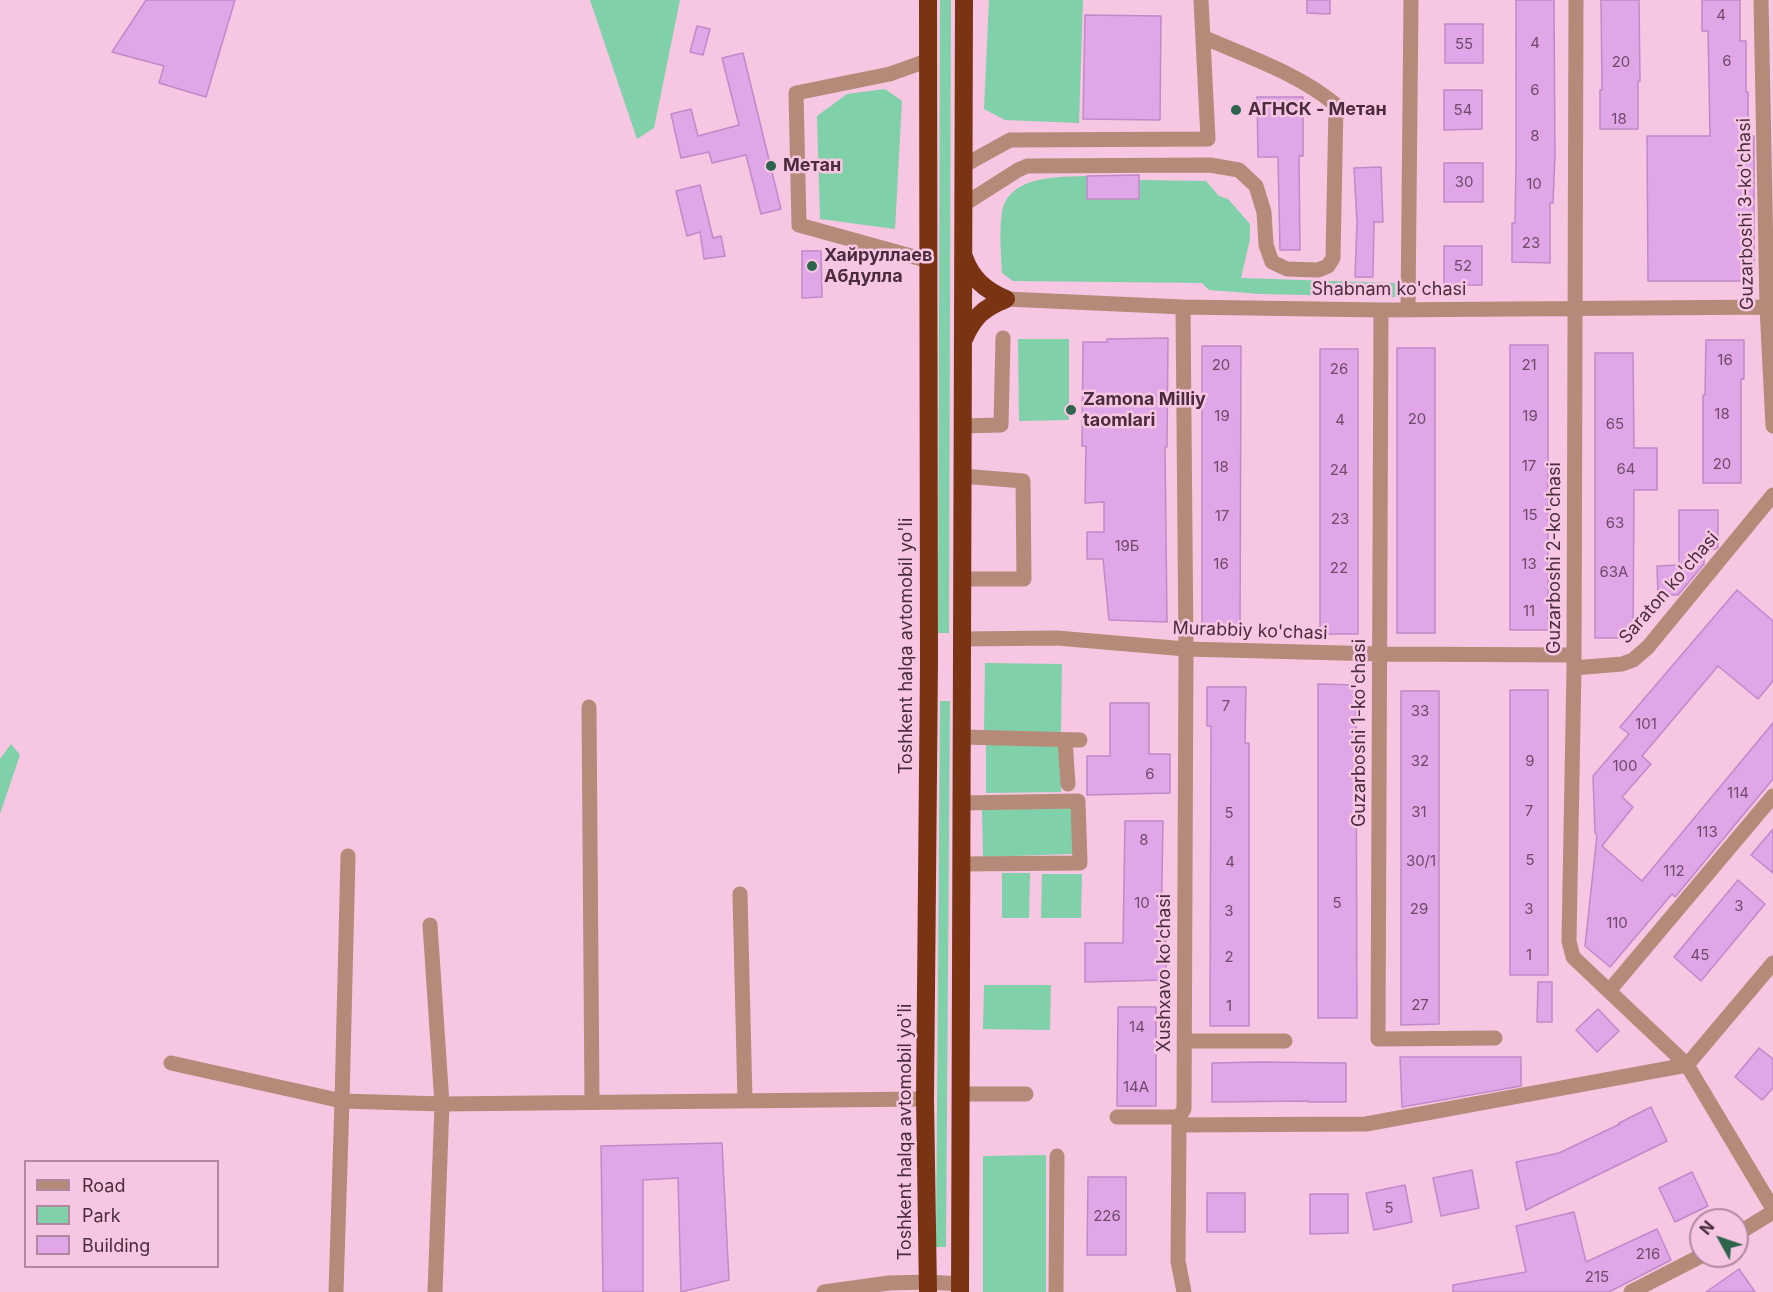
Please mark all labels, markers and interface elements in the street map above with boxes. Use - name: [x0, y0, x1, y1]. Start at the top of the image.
- house number: 4: [1716, 6, 1726, 24]
- house number: 4: [1530, 34, 1540, 52]
- house number: 55: [1455, 35, 1473, 53]
- house number: 6: [1722, 52, 1732, 70]
- house number: 20: [1612, 53, 1630, 71]
- house number: 6: [1530, 81, 1540, 99]
- place label: АГНСК - Метан: [1248, 99, 1387, 121]
- house number: 54: [1454, 101, 1472, 119]
- marker: АГНСК - Метан: [1229, 103, 1243, 117]
- house number: 18: [1611, 110, 1627, 128]
- street label: Guzarboshi 3-ko'chasi: [1734, 118, 1758, 310]
- house number: 8: [1530, 127, 1540, 145]
- place label: Метан: [783, 155, 841, 177]
- marker: Метан: [764, 159, 778, 173]
- house number: 30: [1455, 173, 1473, 191]
- house number: 10: [1526, 175, 1542, 193]
- house number: 23: [1522, 234, 1540, 252]
- place label: Хайруллаев Абдулла: [824, 245, 932, 288]
- house number: 52: [1454, 257, 1472, 275]
- marker: Хайруллаев Абдулла: [805, 259, 819, 273]
- street label: Shabnam ko'chasi: [1312, 279, 1466, 301]
- house number: 16: [1717, 351, 1733, 369]
- house number: 20: [1212, 356, 1230, 374]
- house number: 21: [1521, 356, 1537, 374]
- house number: 26: [1330, 360, 1348, 378]
- place label: Zamona Milliy taomlari: [1083, 389, 1206, 432]
- marker: Zamona Milliy taomlari: [1064, 403, 1078, 417]
- house number: 18: [1714, 405, 1730, 423]
- house number: 19: [1214, 407, 1230, 425]
- house number: 19: [1522, 407, 1538, 425]
- house number: 20: [1408, 410, 1426, 428]
- house number: 4: [1335, 411, 1345, 429]
- house number: 65: [1606, 415, 1624, 433]
- house number: 20: [1713, 455, 1731, 473]
- house number: 17: [1522, 457, 1536, 475]
- house number: 18: [1213, 458, 1229, 476]
- house number: 64: [1617, 460, 1635, 478]
- house number: 24: [1330, 461, 1348, 479]
- street label: Guzarboshi 2-ko'chasi: [1544, 462, 1566, 654]
- house number: 15: [1522, 506, 1538, 524]
- house number: 17: [1215, 507, 1229, 525]
- house number: 23: [1331, 510, 1349, 528]
- house number: 63: [1606, 514, 1624, 532]
- street label: Toshkent halqa avtomobil yo'li: [896, 518, 918, 774]
- street label: Saraton ko'chasi: [1615, 528, 1723, 648]
- house number: 19Б: [1114, 537, 1140, 555]
- house number: 16: [1213, 555, 1229, 573]
- house number: 13: [1521, 555, 1537, 573]
- house number: 22: [1330, 559, 1348, 577]
- house number: 63A: [1600, 563, 1628, 581]
- house number: 11: [1523, 602, 1535, 620]
- street label: Murabbiy ko'chasi: [1172, 617, 1328, 645]
- street label: Guzarboshi 1-ko'chasi: [1349, 639, 1371, 827]
- house number: 7: [1222, 697, 1230, 715]
- house number: 33: [1411, 702, 1429, 720]
- house number: 101: [1635, 715, 1657, 733]
- house number: 32: [1411, 752, 1429, 770]
- house number: 9: [1525, 752, 1535, 770]
- house number: 100: [1612, 757, 1638, 775]
- house number: 6: [1145, 765, 1155, 783]
- house number: 114: [1727, 784, 1749, 802]
- house number: 7: [1525, 802, 1533, 820]
- house number: 31: [1411, 803, 1427, 821]
- house number: 5: [1224, 804, 1234, 822]
- house number: 113: [1696, 823, 1718, 841]
- house number: 8: [1139, 831, 1149, 849]
- house number: 5: [1525, 851, 1535, 869]
- house number: 30/1: [1406, 852, 1436, 870]
- house number: 4: [1225, 853, 1235, 871]
- house number: 112: [1663, 862, 1685, 880]
- house number: 10: [1134, 894, 1150, 912]
- street label: Xushxavo ko'chasi: [1154, 894, 1176, 1052]
- house number: 5: [1332, 894, 1342, 912]
- house number: 3: [1734, 897, 1744, 915]
- house number: 29: [1410, 900, 1428, 918]
- house number: 3: [1524, 900, 1534, 918]
- house number: 3: [1224, 902, 1234, 920]
- house number: 110: [1606, 914, 1628, 932]
- house number: 1: [1526, 946, 1532, 964]
- house number: 45: [1691, 946, 1709, 964]
- house number: 2: [1224, 948, 1234, 966]
- house number: 27: [1411, 996, 1429, 1014]
- house number: 1: [1226, 997, 1232, 1015]
- street label: Toshkent halqa avtomobil yo'li: [895, 1004, 917, 1260]
- house number: 14: [1129, 1018, 1145, 1036]
- house number: 14A: [1123, 1078, 1149, 1096]
- legend: [24, 1160, 219, 1268]
- text: Road: [82, 1175, 125, 1196]
- house number: 5: [1384, 1199, 1394, 1217]
- text: Park: [82, 1205, 121, 1226]
- house number: 226: [1093, 1207, 1121, 1225]
- north arrow: [1689, 1208, 1749, 1268]
- text: N: [1695, 1217, 1718, 1239]
- text: Building: [82, 1235, 150, 1256]
- house number: 216: [1636, 1245, 1660, 1263]
- house number: 215: [1585, 1268, 1609, 1286]

